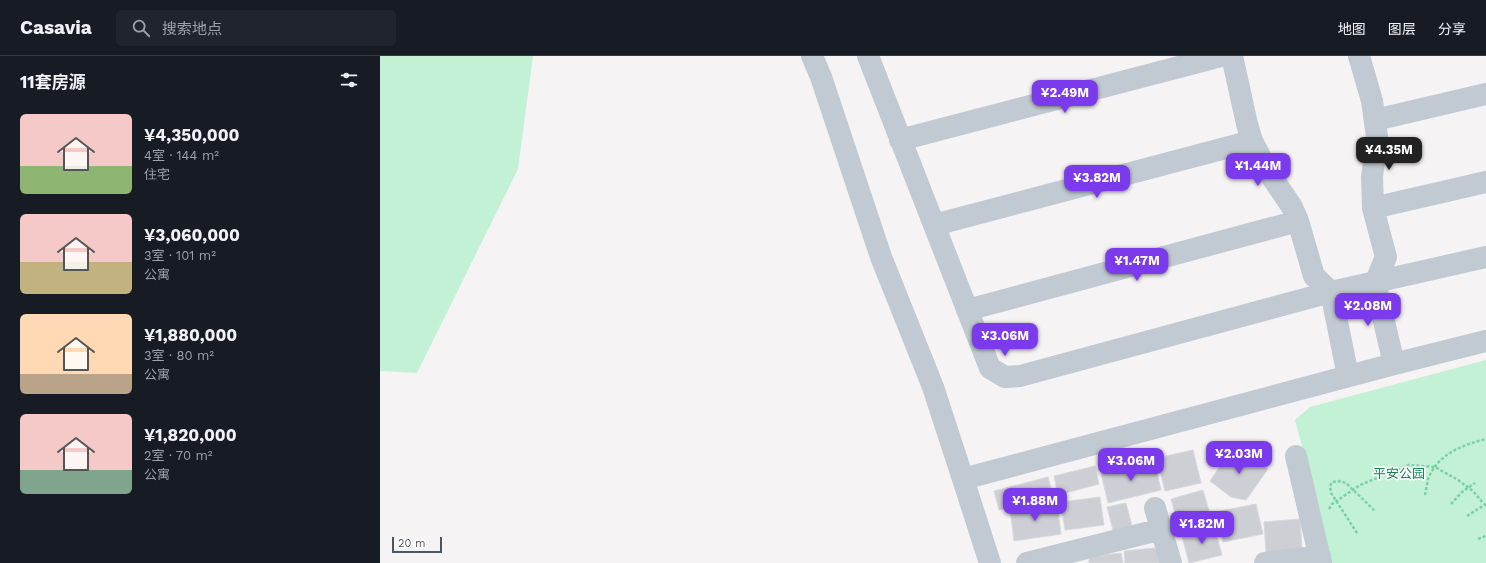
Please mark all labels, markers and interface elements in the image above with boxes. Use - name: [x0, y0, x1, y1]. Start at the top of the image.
- search box: [116, 10, 396, 46]
- text: Casavia: [20, 16, 92, 39]
- icon: search: [130, 17, 152, 39]
- text: 搜索地点: [162, 20, 222, 38]
- text: 地图: [1338, 21, 1366, 37]
- text: 图层: [1388, 21, 1416, 37]
- text: 分享: [1438, 21, 1466, 37]
- icon: filters: [338, 69, 360, 91]
- text: 11套房源: [20, 72, 86, 92]
- pin: ¥2.49M: [1032, 80, 1098, 114]
- text: ¥2.49M: [1041, 85, 1089, 100]
- text: ¥4,350,000: [144, 125, 240, 145]
- icon: home: [52, 130, 100, 178]
- pin: ¥4.35M: [1356, 137, 1422, 171]
- text: ¥4.35M: [1365, 142, 1413, 157]
- text: 4室 · 144 m²: [144, 148, 219, 163]
- pin: ¥1.44M: [1225, 153, 1291, 187]
- text: ¥1.44M: [1235, 158, 1281, 173]
- pin: ¥3.82M: [1064, 165, 1130, 199]
- text: 住宅: [144, 167, 170, 182]
- text: ¥3.82M: [1073, 170, 1121, 185]
- text: ¥3,060,000: [144, 225, 240, 245]
- icon: home: [52, 230, 100, 278]
- text: 3室 · 101 m²: [144, 248, 216, 263]
- pin: ¥1.47M: [1104, 248, 1170, 282]
- text: ¥1.47M: [1114, 253, 1160, 268]
- text: 公寓: [144, 267, 170, 282]
- pin: ¥2.08M: [1335, 293, 1401, 327]
- text: ¥2.08M: [1344, 298, 1392, 313]
- pin: ¥3.06M: [972, 323, 1038, 357]
- text: ¥1,880,000: [144, 325, 237, 345]
- text: ¥3.06M: [981, 328, 1029, 343]
- icon: home: [52, 330, 100, 378]
- text: 3室 · 80 m²: [144, 348, 214, 363]
- text: 公寓: [144, 367, 170, 382]
- text: ¥1,820,000: [144, 425, 237, 445]
- icon: home: [52, 430, 100, 478]
- pin: ¥2.03M: [1206, 441, 1272, 475]
- text: ¥2.03M: [1215, 446, 1263, 461]
- text: 2室 · 70 m²: [144, 448, 213, 463]
- pin: ¥3.06M: [1098, 448, 1164, 482]
- text: ¥3.06M: [1107, 453, 1155, 468]
- park label: 平安公园: [1373, 466, 1425, 481]
- text: 公寓: [144, 467, 170, 482]
- pin: ¥1.88M: [1002, 488, 1068, 522]
- text: ¥1.88M: [1012, 493, 1058, 508]
- pin: ¥1.82M: [1169, 511, 1235, 545]
- text: ¥1.82M: [1179, 516, 1225, 531]
- scale bar: [392, 535, 442, 554]
- text: 20 m: [398, 537, 426, 550]

